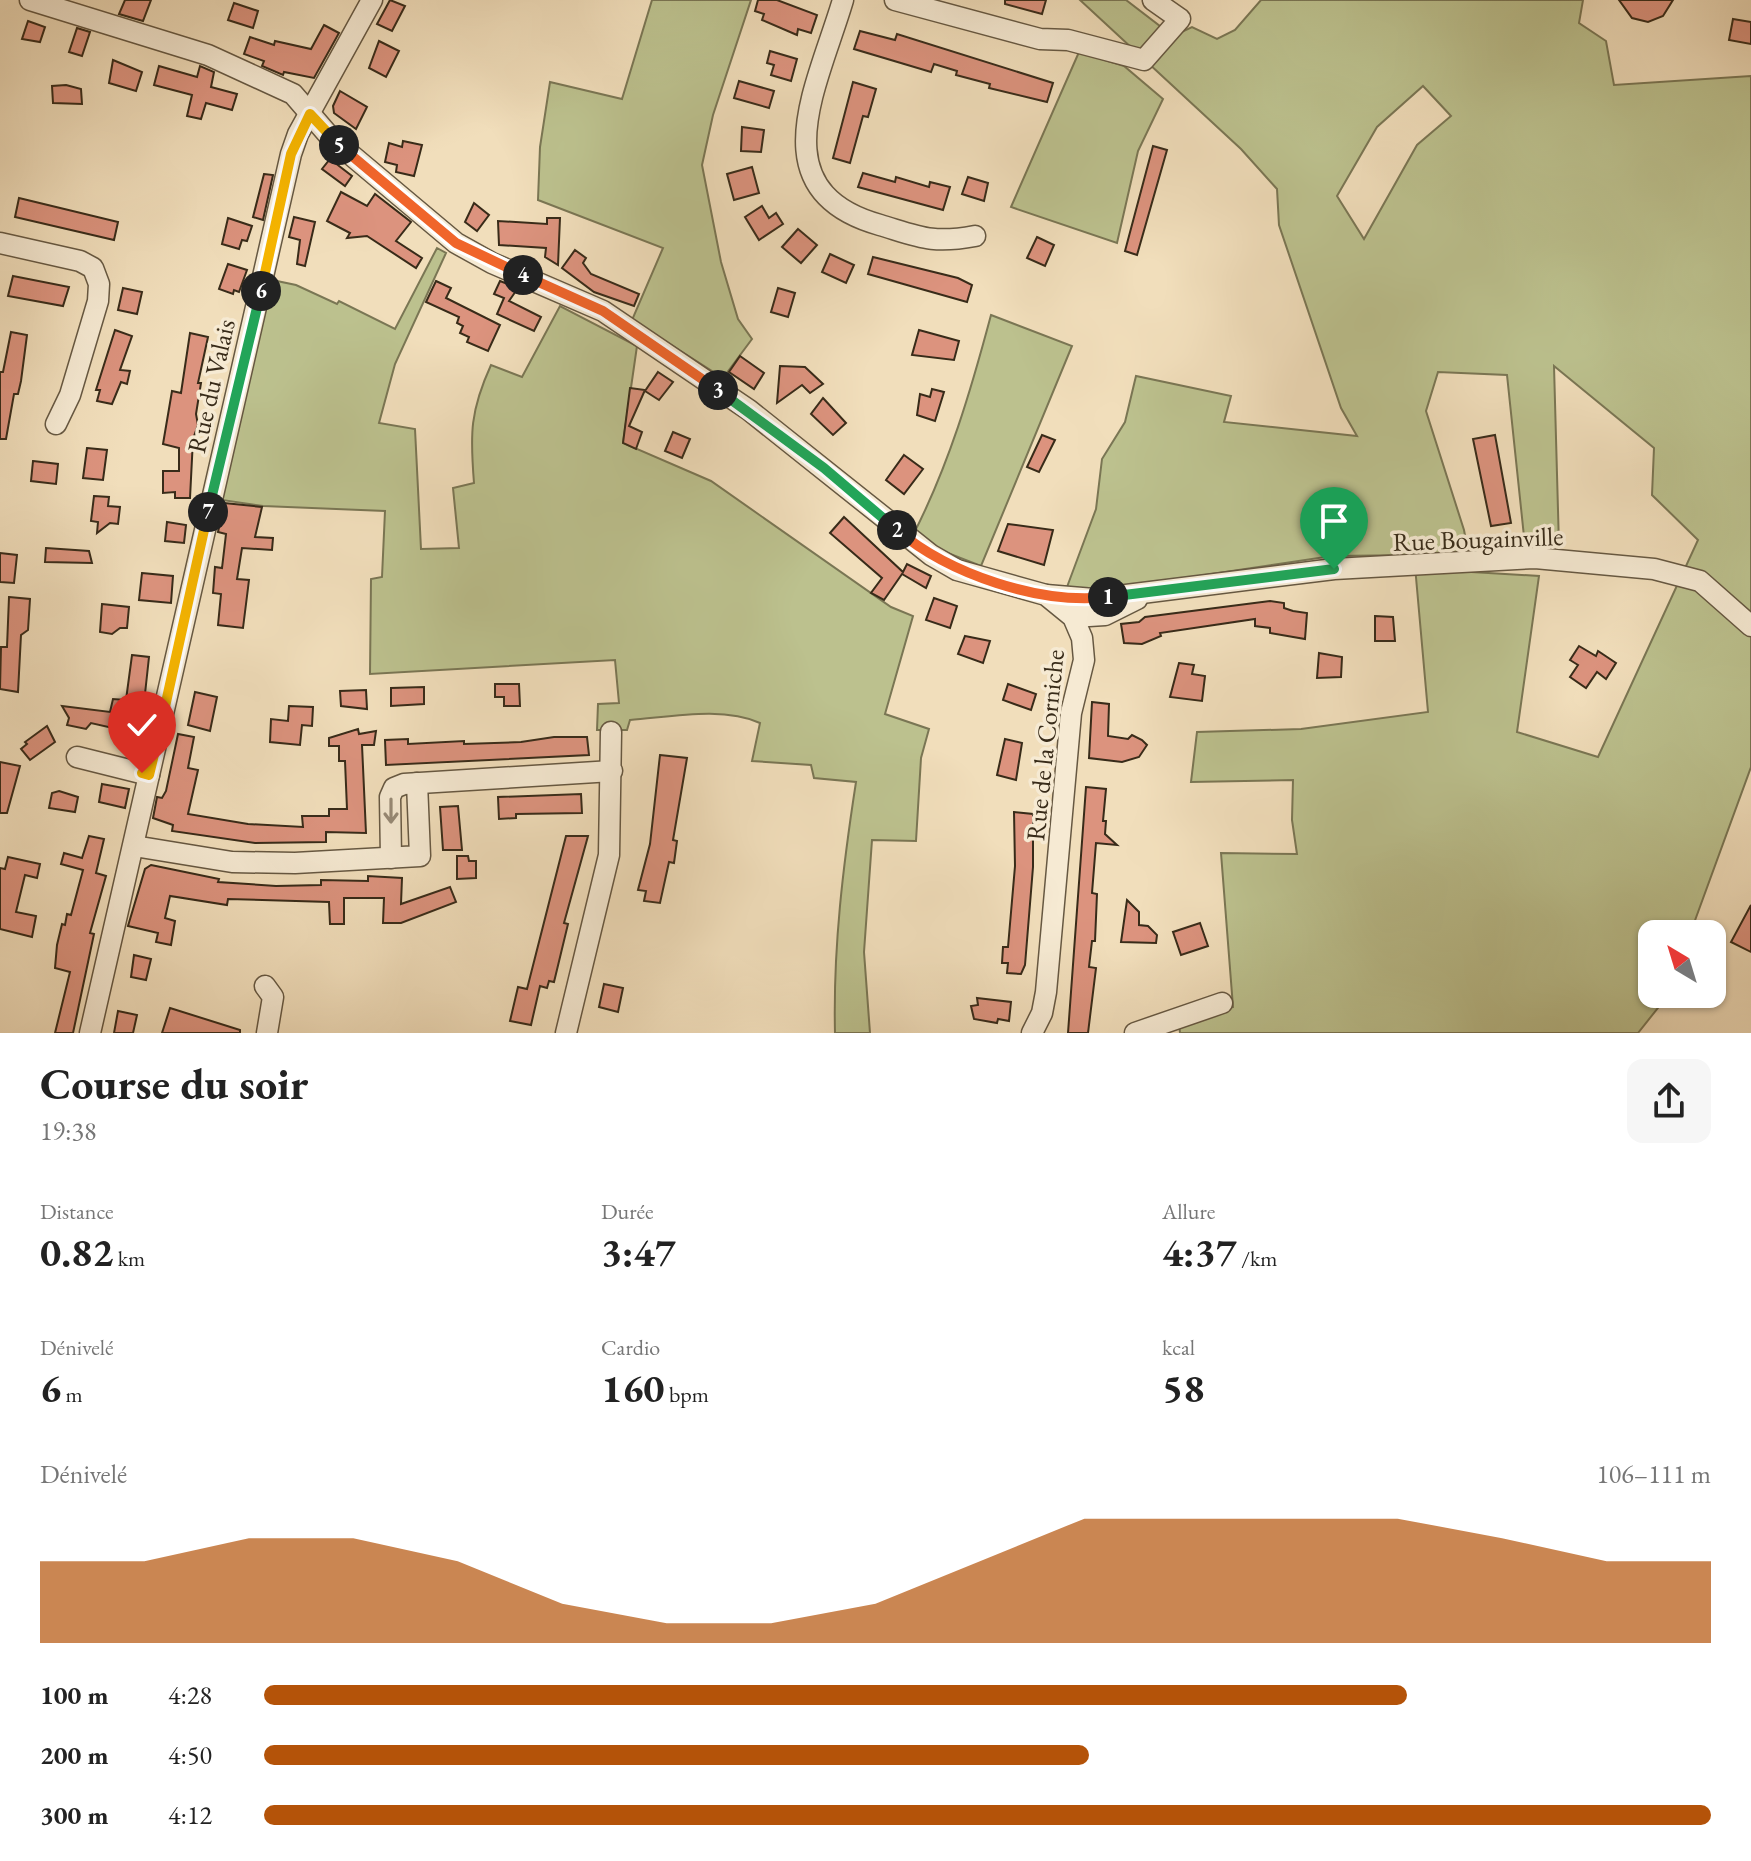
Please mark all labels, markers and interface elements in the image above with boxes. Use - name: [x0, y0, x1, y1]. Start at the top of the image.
- pin: 5: [319, 125, 359, 165]
- text: 5: [333, 130, 345, 159]
- pin: 4: [503, 255, 543, 295]
- text: 4: [517, 260, 529, 289]
- pin: 6: [241, 271, 281, 311]
- text: 6: [255, 276, 267, 305]
- street label: Rue du Valais: [179, 316, 243, 456]
- pin: 3: [698, 370, 738, 410]
- text: 3: [712, 375, 724, 404]
- pin: [1300, 487, 1368, 569]
- pin: 7: [188, 492, 228, 532]
- text: 7: [202, 497, 214, 526]
- icon: arrive: [1312, 499, 1356, 543]
- pin: 2: [877, 510, 917, 550]
- text: 2: [891, 515, 903, 544]
- street label: Rue Bougainville: [1392, 519, 1564, 559]
- pin: 1: [1088, 577, 1128, 617]
- text: 1: [1102, 582, 1114, 611]
- street label: Rue de la Corniche: [1018, 648, 1072, 842]
- pin: [108, 691, 176, 773]
- icon: check: [120, 703, 164, 747]
- one-way arrow: [383, 797, 399, 823]
- north arrow: [1638, 920, 1726, 1008]
- map controls: [1638, 920, 1726, 1008]
- text: Course du soir: [40, 1055, 308, 1112]
- button: share: [1627, 1059, 1711, 1143]
- text: 19:38: [40, 1114, 96, 1148]
- text: Distance: [40, 1197, 113, 1226]
- text: Durée: [601, 1197, 653, 1226]
- text: Allure: [1162, 1197, 1215, 1226]
- text: 0.82: [40, 1226, 113, 1278]
- text: 3:47: [601, 1226, 676, 1278]
- text: 4:37: [1162, 1226, 1237, 1278]
- text: km: [113, 1244, 145, 1273]
- text: /km: [1237, 1244, 1277, 1273]
- text: Dénivelé: [40, 1333, 114, 1362]
- text: Cardio: [601, 1333, 660, 1362]
- text: kcal: [1162, 1333, 1195, 1362]
- text: 6: [40, 1362, 61, 1414]
- text: 160: [601, 1362, 664, 1414]
- text: 58: [1162, 1362, 1204, 1414]
- text: m: [61, 1380, 83, 1409]
- text: bpm: [664, 1380, 709, 1409]
- text: Dénivelé: [40, 1457, 127, 1491]
- text: 106–111 m: [1596, 1457, 1711, 1491]
- text: 100 m: [40, 1678, 108, 1712]
- text: 4:28: [168, 1678, 212, 1712]
- text: 200 m: [40, 1738, 108, 1772]
- text: 4:50: [168, 1738, 212, 1772]
- text: 300 m: [40, 1798, 108, 1832]
- text: 4:12: [168, 1798, 212, 1832]

